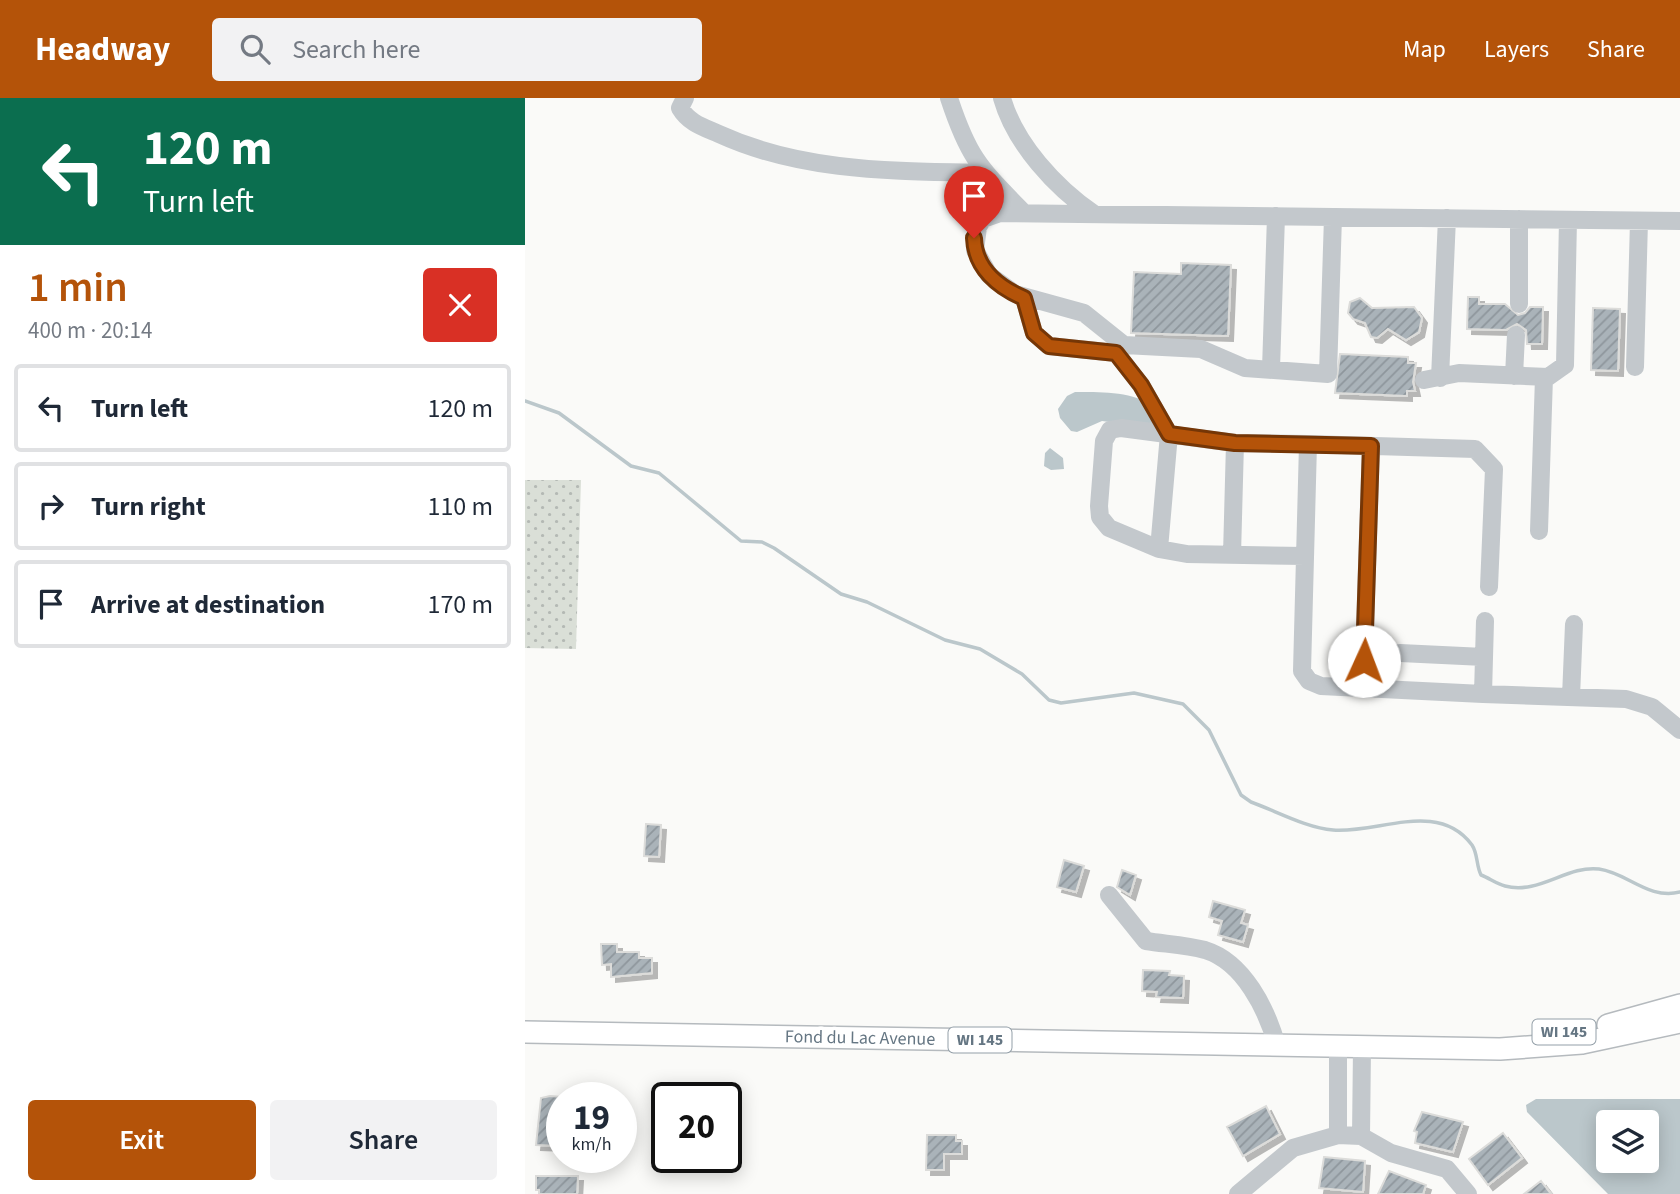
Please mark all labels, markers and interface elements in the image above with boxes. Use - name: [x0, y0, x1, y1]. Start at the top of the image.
- search box: [212, 18, 702, 81]
- text: Headway: [35, 26, 170, 73]
- icon: search: [236, 30, 274, 68]
- text: Search here: [292, 31, 420, 68]
- text: Map: [1403, 32, 1446, 67]
- text: Layers: [1484, 32, 1549, 67]
- text: Share: [1587, 32, 1645, 67]
- text: 120 m: [143, 114, 272, 184]
- icon: left: [28, 126, 119, 217]
- pin: [944, 166, 1004, 238]
- icon: arrive: [955, 177, 993, 215]
- text: Turn left: [143, 179, 254, 225]
- text: 1 min: [28, 258, 128, 318]
- button: close: [423, 268, 497, 342]
- text: 400 m · 20:14: [28, 314, 152, 347]
- icon: left: [32, 389, 70, 427]
- text: Turn left: [91, 390, 188, 427]
- text: 120 m: [427, 390, 493, 427]
- icon: right: [32, 487, 70, 525]
- text: Turn right: [91, 488, 206, 525]
- text: 110 m: [427, 488, 493, 525]
- icon: arrive: [32, 585, 70, 623]
- text: Arrive at destination: [91, 586, 325, 623]
- text: 170 m: [427, 586, 493, 623]
- position arrow: [1327, 624, 1401, 698]
- road number: WI 145: [1532, 1020, 1595, 1044]
- street label: Fond du Lac Avenue: [785, 1024, 935, 1052]
- road number: WI 145: [949, 1028, 1011, 1052]
- speed limit sign: 20: [651, 1082, 742, 1173]
- text: 19: [573, 1093, 610, 1143]
- button: Exit: [28, 1100, 256, 1180]
- button: Share: [270, 1100, 497, 1180]
- map controls: [1596, 1110, 1659, 1173]
- button: layers: [1596, 1110, 1659, 1173]
- text: km/h: [572, 1132, 611, 1157]

